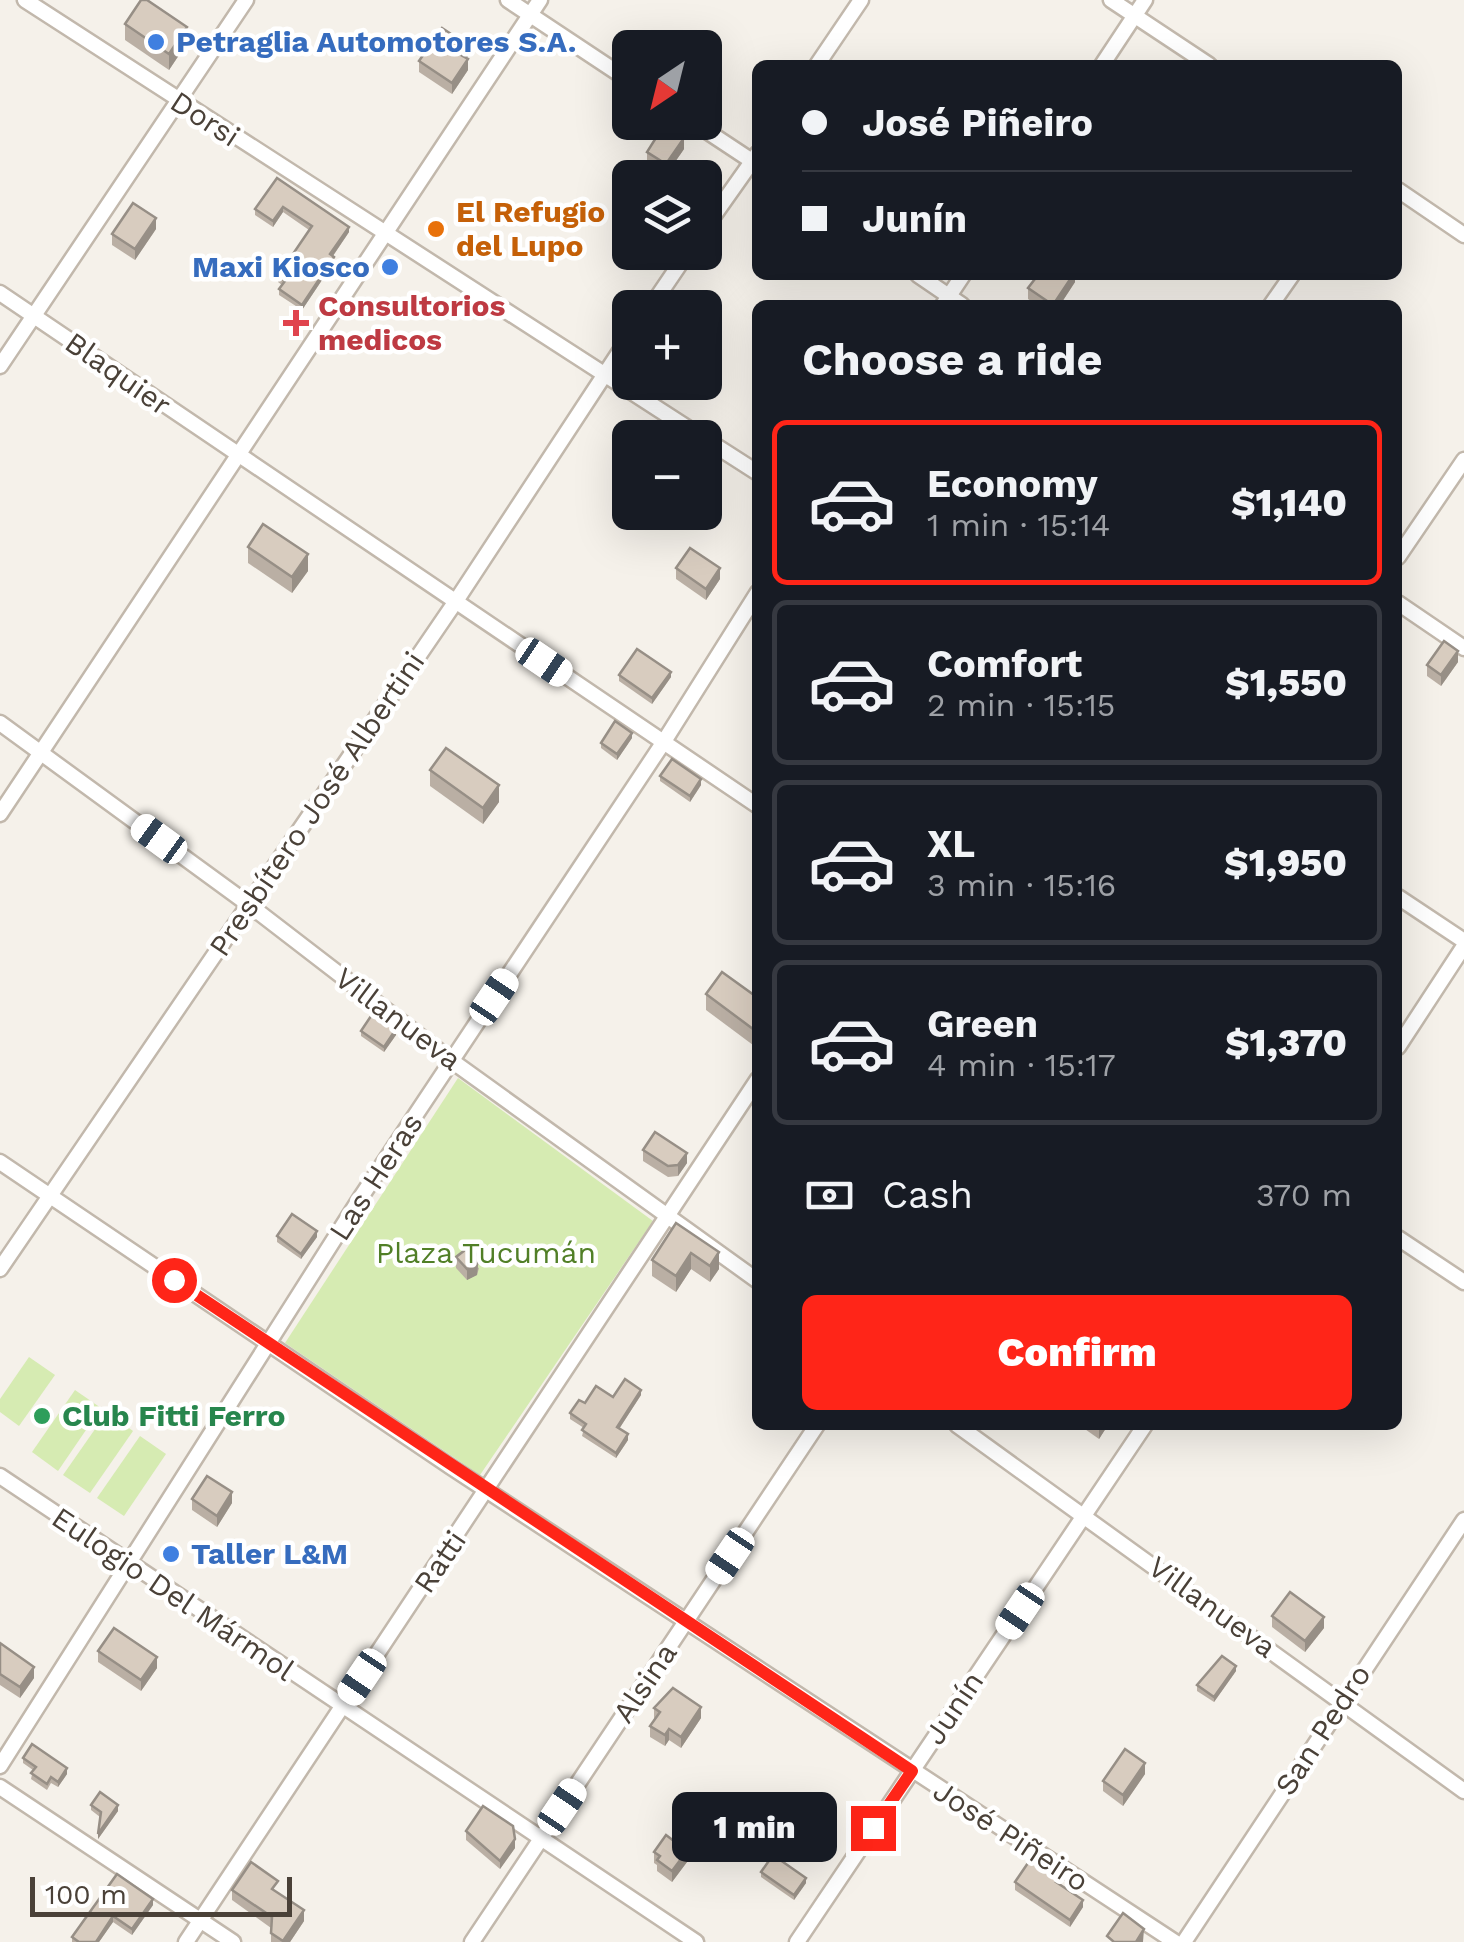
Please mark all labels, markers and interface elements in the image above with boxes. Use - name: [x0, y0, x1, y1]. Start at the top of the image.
- place label: Petraglia Automotores S.A.: [176, 24, 577, 59]
- north arrow: [612, 30, 722, 140]
- map controls: [612, 30, 722, 530]
- marker: Petraglia Automotores S.A.: [145, 31, 167, 53]
- street label: Dorsi: [164, 83, 246, 154]
- text: José Piñeiro: [862, 101, 1093, 145]
- button: layers: [612, 160, 722, 270]
- place label: El Refugio del Lupo: [456, 194, 605, 263]
- text: Junín: [862, 197, 967, 241]
- marker: El Refugio del Lupo: [425, 218, 447, 240]
- place label: Maxi Kiosco: [192, 249, 370, 284]
- marker: Maxi Kiosco: [379, 256, 401, 278]
- place label: Consultorios medicos: [318, 288, 506, 357]
- button: +: [612, 290, 722, 400]
- marker: Consultorios medicos: [283, 310, 309, 336]
- street label: Blaquier: [59, 325, 178, 423]
- text: Choose a ride: [802, 333, 1102, 386]
- button: −: [612, 420, 722, 530]
- icon: car: [807, 458, 897, 548]
- text: Economy: [927, 462, 1098, 506]
- text: $1,140: [1231, 481, 1347, 525]
- text: 1 min · 15:14: [927, 506, 1110, 544]
- car: [511, 633, 577, 691]
- icon: car: [807, 638, 897, 728]
- text: Comfort: [927, 642, 1082, 686]
- street label: Presbítero José Albertini: [202, 645, 432, 963]
- text: $1,550: [1225, 661, 1347, 705]
- text: 2 min · 15:15: [927, 686, 1115, 724]
- car: [126, 809, 192, 869]
- icon: car: [807, 818, 897, 908]
- text: XL: [927, 822, 975, 866]
- text: $1,950: [1224, 841, 1347, 885]
- text: 3 min · 15:16: [927, 866, 1116, 904]
- street label: Villanueva: [328, 960, 468, 1077]
- car: [465, 964, 523, 1030]
- icon: car: [807, 998, 897, 1088]
- text: Green: [927, 1002, 1038, 1046]
- text: $1,370: [1225, 1021, 1347, 1065]
- text: 4 min · 15:17: [927, 1046, 1116, 1084]
- street label: Las Heras: [322, 1107, 430, 1247]
- icon: cash: [802, 1168, 857, 1223]
- text: Cash: [882, 1173, 973, 1217]
- text: 370 m: [1256, 1176, 1352, 1214]
- park label: Plaza Tucumán: [376, 1235, 596, 1270]
- route start: [152, 1258, 197, 1303]
- button: Confirm: [802, 1295, 1352, 1410]
- place label: Club Fitti Ferro: [62, 1398, 286, 1433]
- marker: Club Fitti Ferro: [31, 1405, 53, 1427]
- street label: Eulogio Del Mármol: [46, 1500, 301, 1688]
- car: [701, 1523, 759, 1589]
- street label: Ratti: [406, 1524, 473, 1599]
- place label: Taller L&M: [191, 1536, 348, 1571]
- marker: Taller L&M: [160, 1543, 182, 1565]
- street label: Villanueva: [1142, 1549, 1283, 1665]
- car: [991, 1578, 1049, 1644]
- street label: Alsina: [605, 1636, 684, 1729]
- car: [333, 1644, 391, 1710]
- street label: San Pedro: [1267, 1658, 1378, 1802]
- street label: Junín: [917, 1665, 991, 1751]
- street label: José Piñeiro: [927, 1772, 1095, 1899]
- car: [533, 1774, 591, 1840]
- callout: 1 min: [673, 1793, 838, 1863]
- route end: [851, 1806, 896, 1851]
- text: 1 min: [713, 1808, 796, 1846]
- scale bar: [30, 1872, 292, 1916]
- text: 100 m: [45, 1878, 127, 1911]

